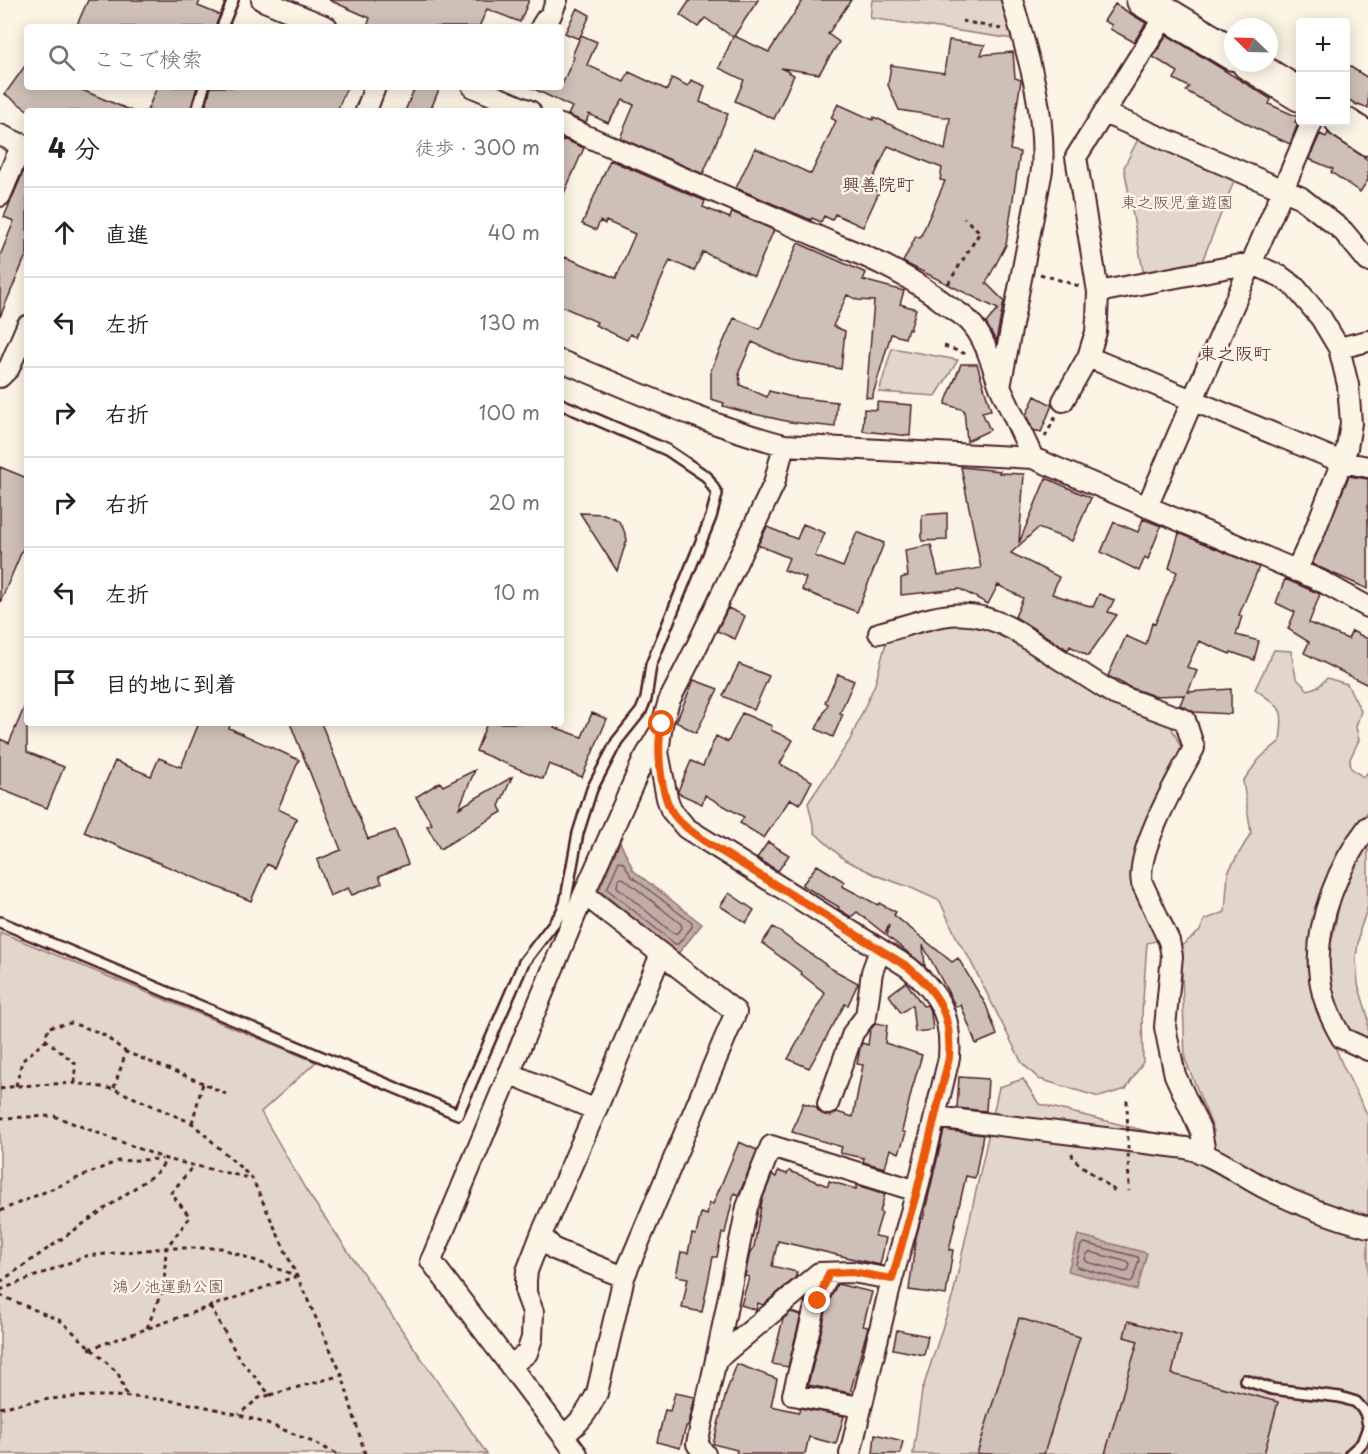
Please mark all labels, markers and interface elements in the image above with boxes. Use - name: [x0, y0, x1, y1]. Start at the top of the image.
- north arrow: [1224, 18, 1278, 72]
- map controls: [1296, 18, 1350, 126]
- button: +: [1296, 18, 1350, 72]
- search box: [24, 24, 564, 90]
- icon: search: [45, 41, 78, 74]
- text: ここで検索: [93, 41, 203, 74]
- button: −: [1296, 72, 1350, 126]
- text: 4 分: [48, 128, 100, 167]
- text: 徒歩 · 300 m: [415, 132, 540, 162]
- district label: 興善院町: [842, 170, 914, 197]
- park label: 東之阪児童遊園: [1121, 189, 1233, 213]
- icon: ahead: [48, 216, 81, 249]
- text: 直進: [105, 216, 149, 249]
- text: 40 m: [488, 217, 540, 247]
- icon: left: [48, 306, 81, 339]
- text: 左折: [105, 306, 149, 339]
- text: 130 m: [480, 307, 540, 337]
- district label: 東之阪町: [1199, 339, 1271, 366]
- icon: right: [48, 396, 81, 429]
- text: 右折: [105, 396, 149, 429]
- text: 100 m: [479, 397, 540, 427]
- icon: right: [48, 486, 81, 519]
- text: 右折: [105, 486, 149, 519]
- text: 20 m: [488, 487, 540, 517]
- icon: left: [48, 576, 81, 609]
- text: 左折: [105, 576, 149, 609]
- text: 10 m: [493, 577, 540, 607]
- icon: arrive: [48, 666, 81, 699]
- text: 目的地に到着: [105, 666, 237, 699]
- route start: [648, 710, 674, 736]
- park label: 鴻ノ池運動公園: [112, 1273, 224, 1297]
- route end: [804, 1287, 830, 1313]

